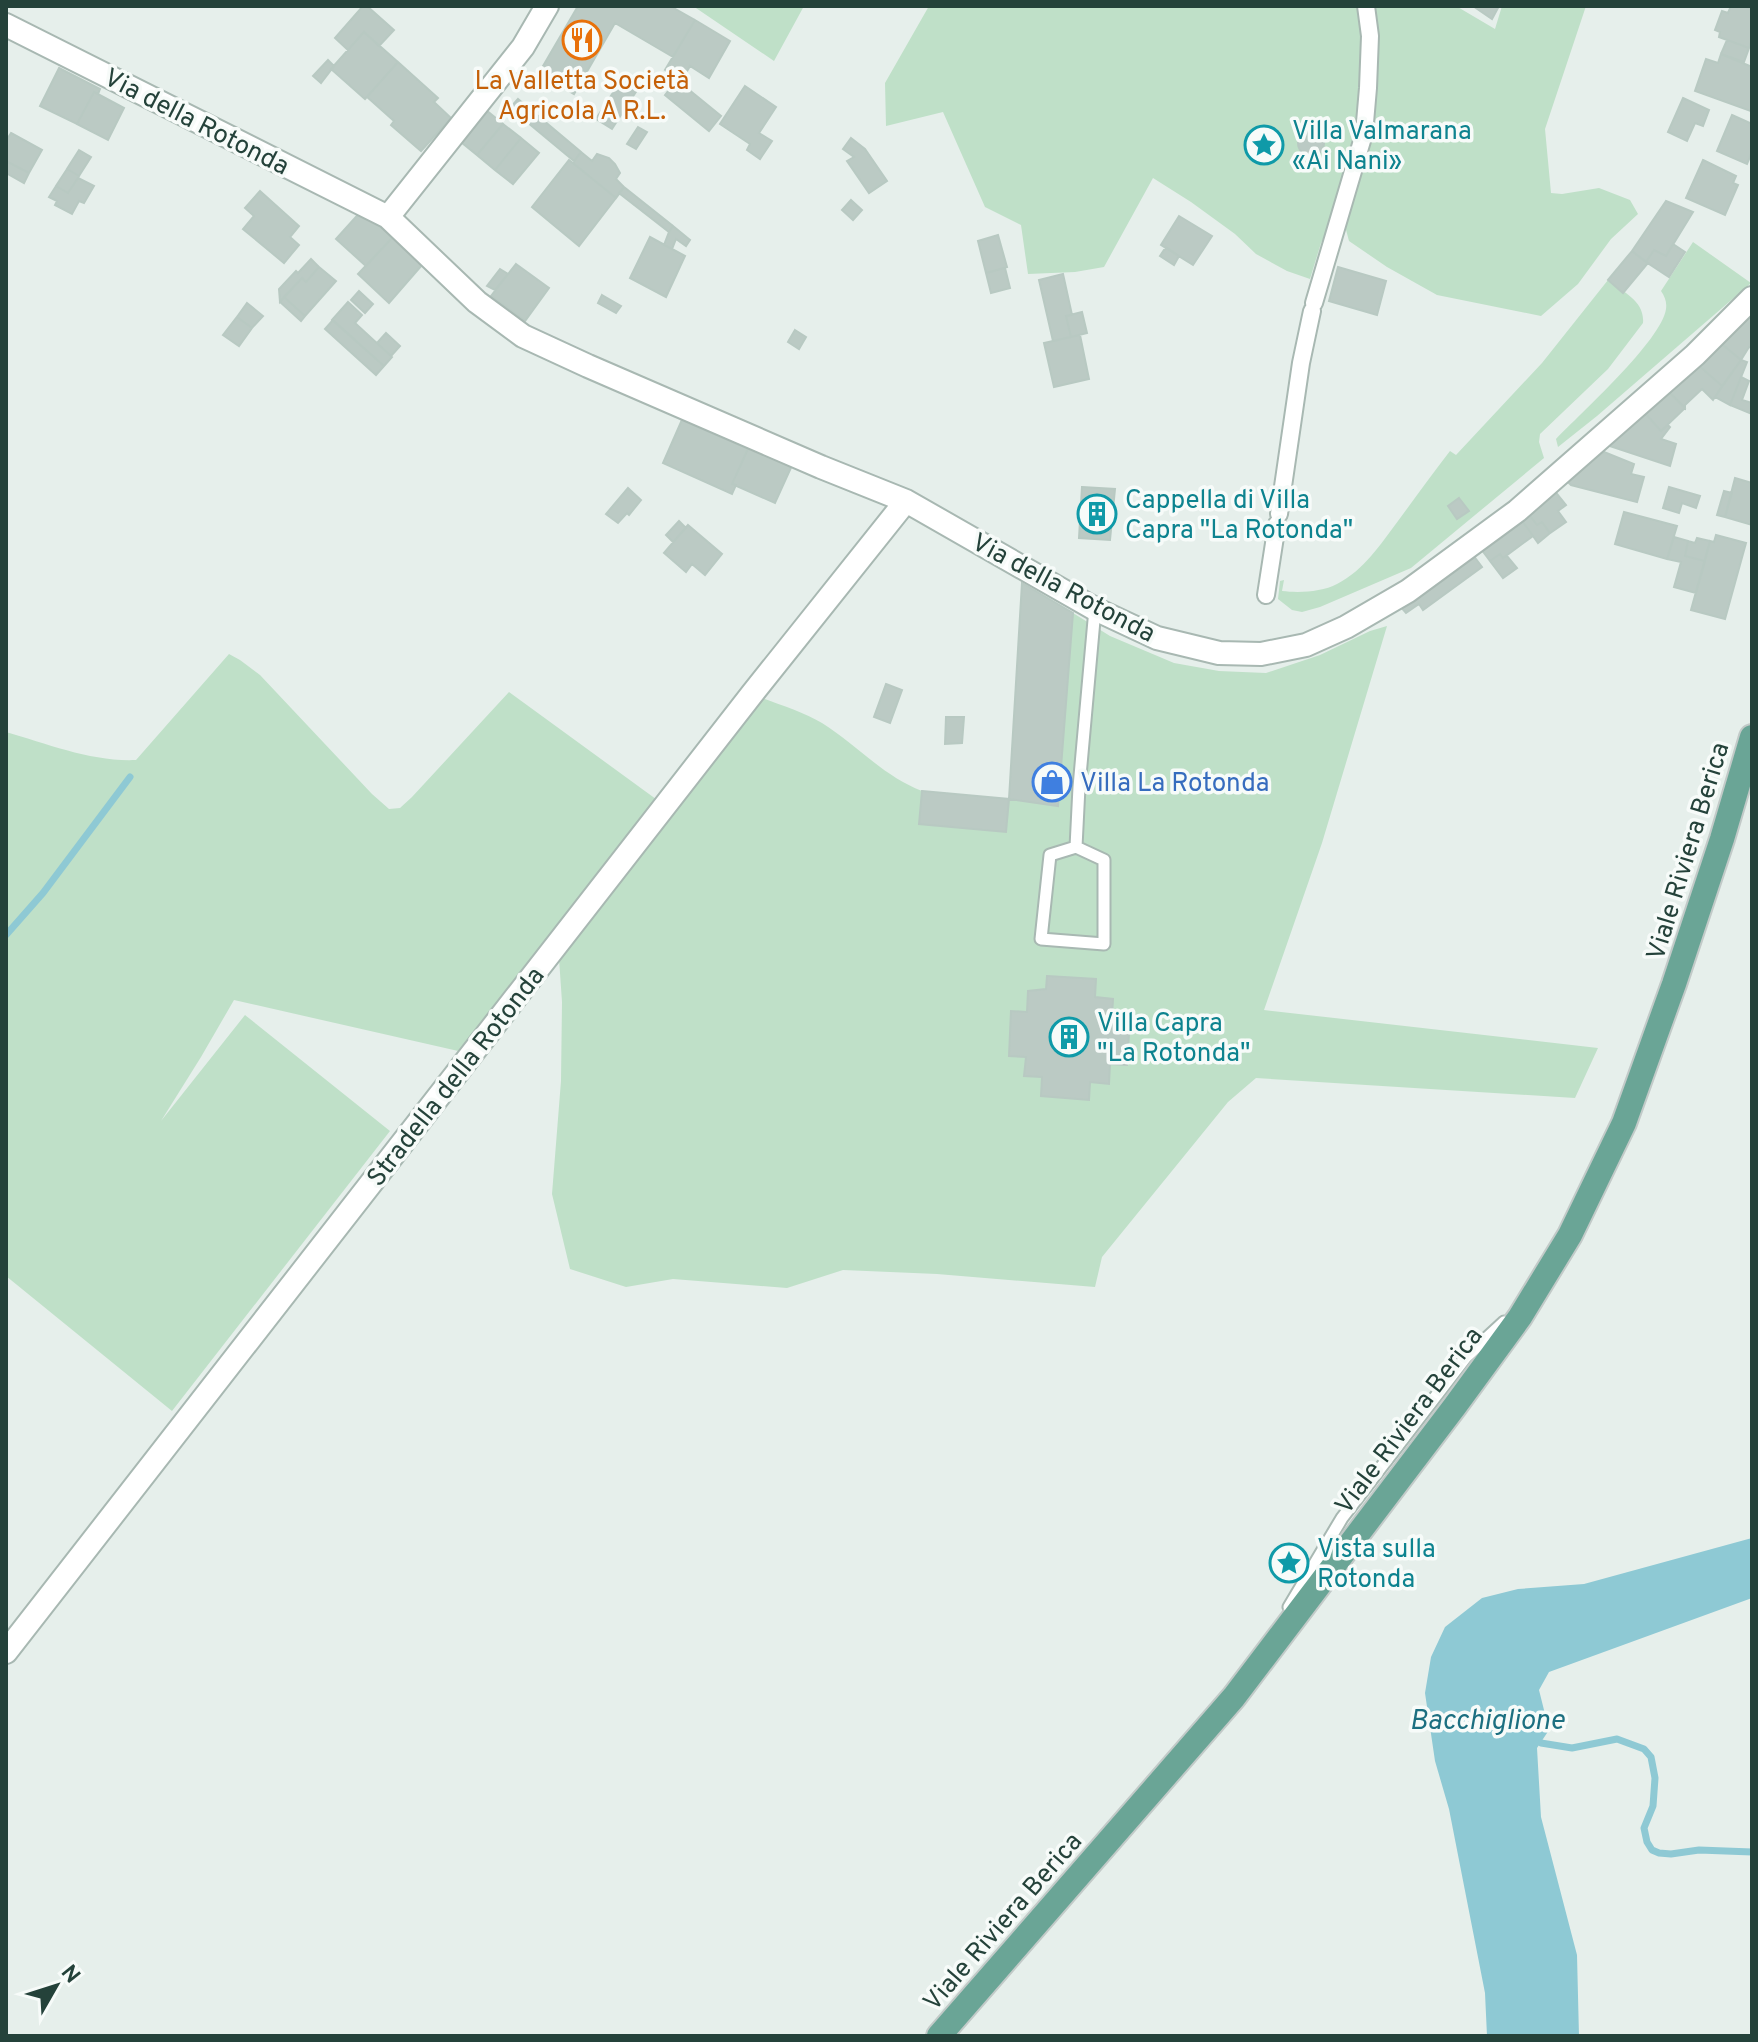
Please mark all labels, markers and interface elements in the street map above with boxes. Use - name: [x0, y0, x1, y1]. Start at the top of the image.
- restaurant icon: La Valletta Società Agricola A R.L.: [561, 19, 603, 61]
- street label: Via della Rotonda: [98, 62, 294, 184]
- place label: La Valletta Società Agricola A R.L.: [475, 66, 689, 129]
- place label: Villa Valmarana «Ai Nani»: [1292, 116, 1472, 179]
- place icon: Villa Valmarana «Ai Nani»: [1243, 124, 1285, 166]
- place label: Cappella di Villa Capra "La Rotonda": [1125, 485, 1353, 548]
- building icon: Cappella di Villa Capra "La Rotonda": [1076, 493, 1118, 535]
- street label: Via della Rotonda: [965, 527, 1160, 652]
- street label: Viale Riviera Berica: [1641, 739, 1738, 965]
- shop icon: Villa La Rotonda: [1031, 761, 1073, 803]
- place label: Villa La Rotonda: [1080, 768, 1269, 801]
- street label: Stradella della Rotonda: [361, 961, 553, 1194]
- place label: Villa Capra "La Rotonda": [1097, 1008, 1250, 1071]
- building icon: Villa Capra "La Rotonda": [1048, 1016, 1090, 1058]
- street label: Viale Riviera Berica: [1329, 1321, 1491, 1522]
- place label: Vista sulla Rotonda: [1317, 1534, 1436, 1597]
- place icon: Vista sulla Rotonda: [1268, 1542, 1310, 1584]
- water label: Bacchiglione: [1410, 1704, 1565, 1740]
- street label: Viale Riviera Berica: [917, 1826, 1091, 2019]
- north arrow: [16, 1946, 96, 2026]
- text: N: [54, 1960, 85, 1990]

